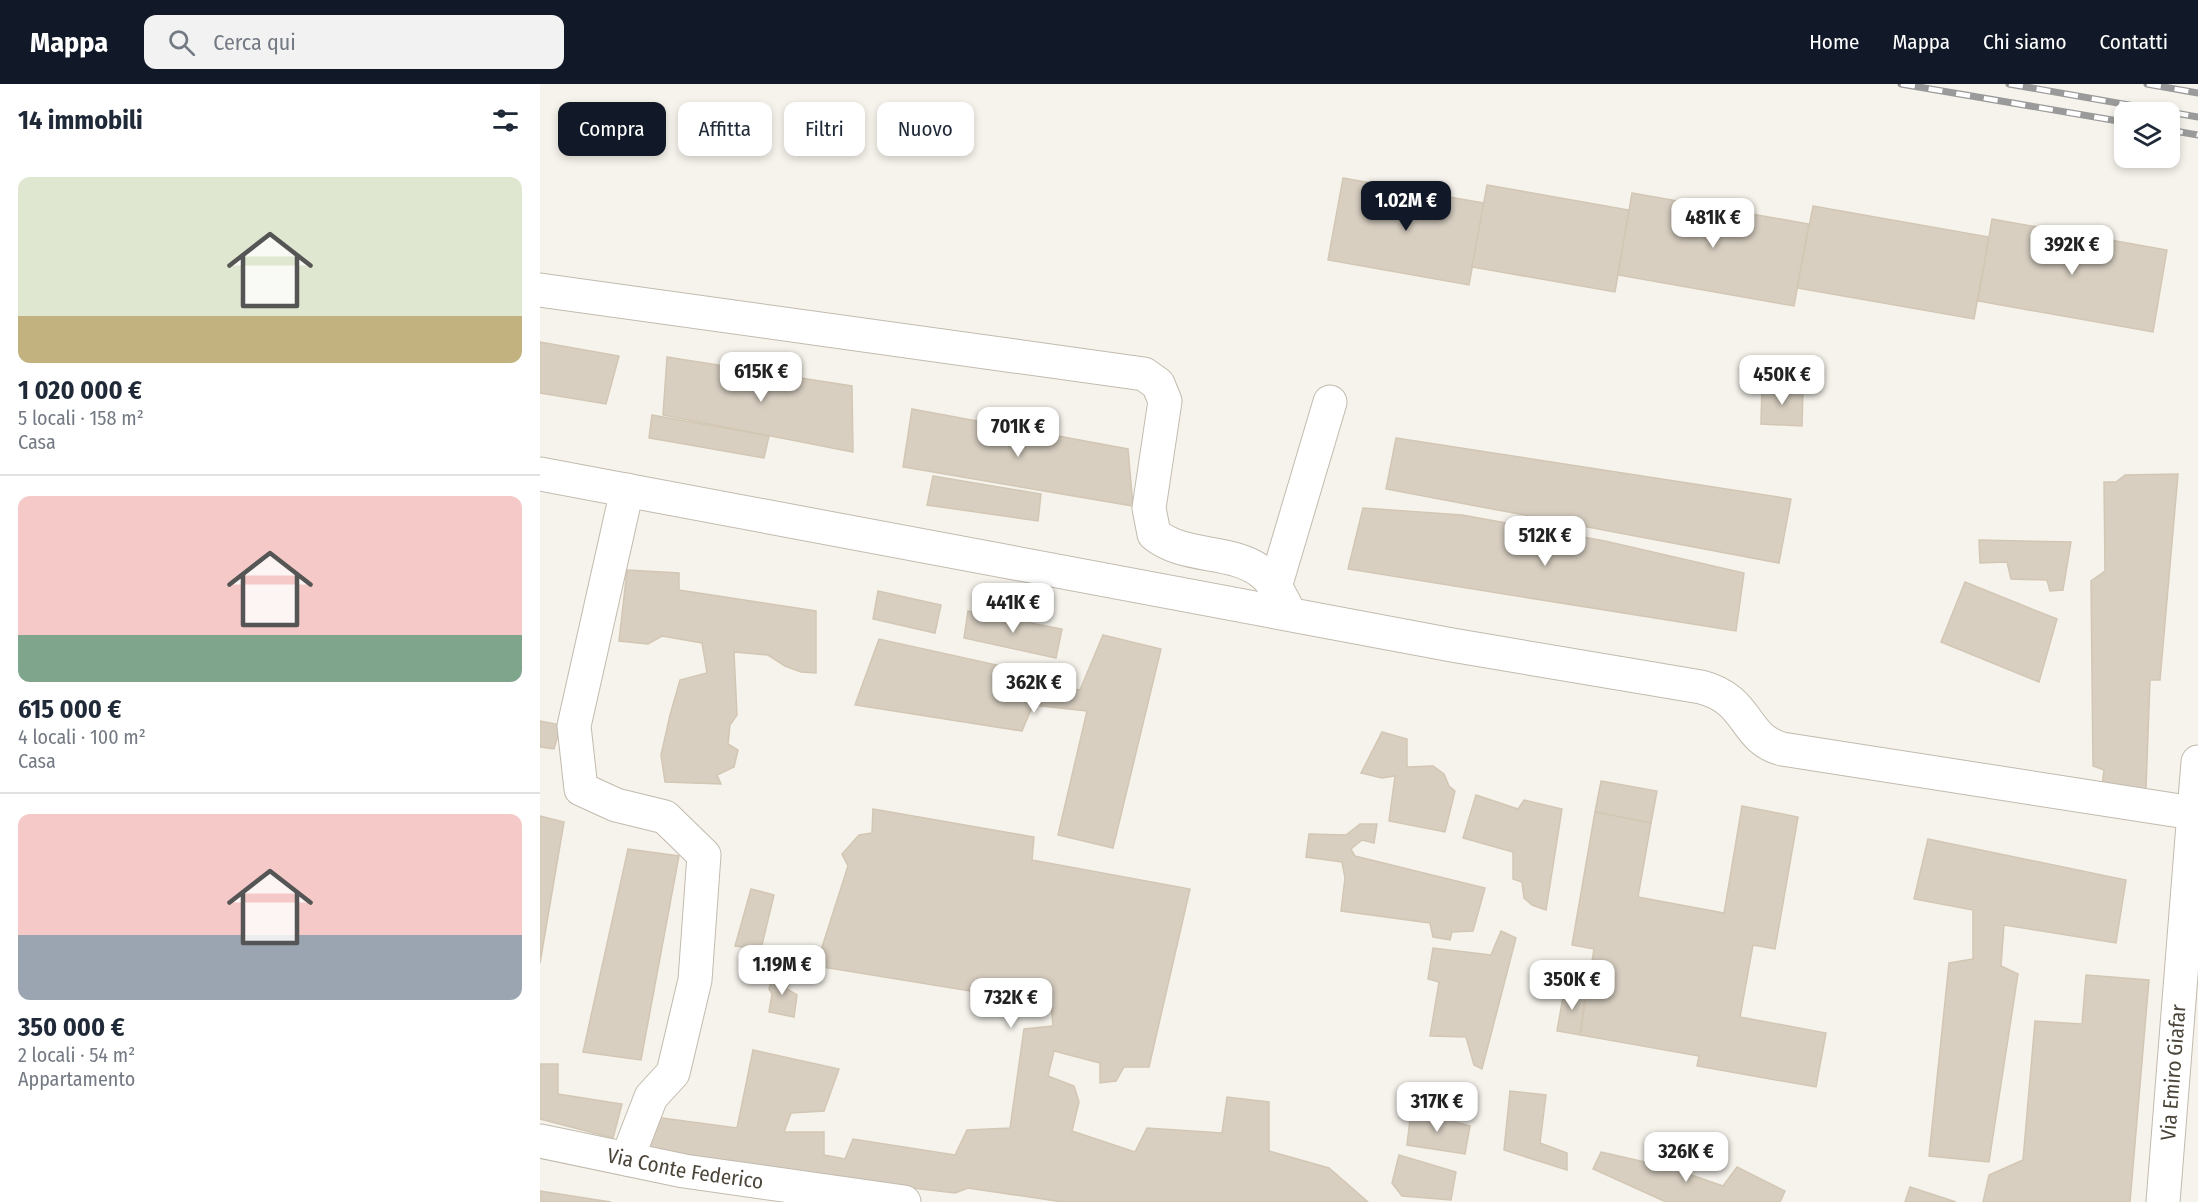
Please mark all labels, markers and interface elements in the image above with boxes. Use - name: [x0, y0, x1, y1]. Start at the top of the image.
- search box: [144, 15, 564, 69]
- text: Mappa: [30, 26, 108, 59]
- icon: search: [165, 26, 198, 59]
- text: Cerca qui: [213, 29, 296, 56]
- text: Home: [1809, 29, 1859, 55]
- text: Mappa: [1892, 29, 1950, 55]
- text: Chi siamo: [1983, 29, 2067, 55]
- text: Contatti: [2100, 29, 2168, 55]
- chip: Compra: [558, 102, 666, 156]
- chip: Affitta: [678, 102, 772, 156]
- chip: Filtri: [784, 102, 865, 156]
- chip: Nuovo: [877, 102, 974, 156]
- map controls: [2114, 102, 2180, 168]
- button: layers: [2114, 102, 2180, 168]
- icon: filters: [489, 104, 522, 137]
- text: 14 immobili: [18, 105, 143, 136]
- pin: 1.02M €: [1351, 181, 1461, 232]
- text: 1.02M €: [1375, 188, 1437, 212]
- pin: 481K €: [1664, 198, 1762, 249]
- text: 481K €: [1685, 205, 1741, 229]
- icon: home: [216, 216, 324, 324]
- pin: 392K €: [2023, 225, 2121, 276]
- text: 392K €: [2044, 232, 2100, 256]
- pin: 615K €: [712, 352, 810, 403]
- pin: 450K €: [1733, 355, 1831, 406]
- text: 615K €: [734, 359, 788, 383]
- text: 450K €: [1753, 362, 1811, 386]
- text: 1 020 000 €: [18, 375, 142, 406]
- text: 5 locali · 158 m²: [18, 406, 144, 430]
- pin: 701K €: [969, 407, 1067, 458]
- text: 701K €: [991, 414, 1045, 438]
- text: Casa: [18, 430, 56, 454]
- pin: 512K €: [1496, 516, 1594, 567]
- text: 512K €: [1519, 523, 1571, 547]
- icon: home: [216, 535, 324, 643]
- pin: 441K €: [964, 583, 1062, 634]
- text: 441K €: [986, 590, 1040, 614]
- pin: 362K €: [985, 663, 1083, 714]
- text: 362K €: [1006, 670, 1062, 694]
- text: 615 000 €: [18, 694, 121, 725]
- text: 4 locali · 100 m²: [18, 725, 146, 749]
- text: Casa: [18, 749, 56, 773]
- icon: home: [216, 853, 324, 961]
- pin: 1.19M €: [727, 945, 837, 996]
- text: 1.19M €: [752, 952, 812, 976]
- pin: 350K €: [1523, 960, 1621, 1011]
- text: 350K €: [1544, 967, 1600, 991]
- pin: 732K €: [962, 978, 1060, 1029]
- text: 732K €: [984, 985, 1038, 1009]
- street label: Via Emiro Giafar: [2155, 1003, 2192, 1141]
- text: 350 000 €: [18, 1012, 125, 1043]
- text: 2 locali · 54 m²: [18, 1043, 135, 1067]
- text: Appartamento: [18, 1067, 135, 1091]
- pin: 317K €: [1388, 1082, 1486, 1133]
- text: 317K €: [1411, 1089, 1463, 1113]
- pin: 326K €: [1637, 1132, 1735, 1183]
- text: 326K €: [1658, 1139, 1714, 1163]
- street label: Via Conte Federico: [605, 1142, 765, 1195]

